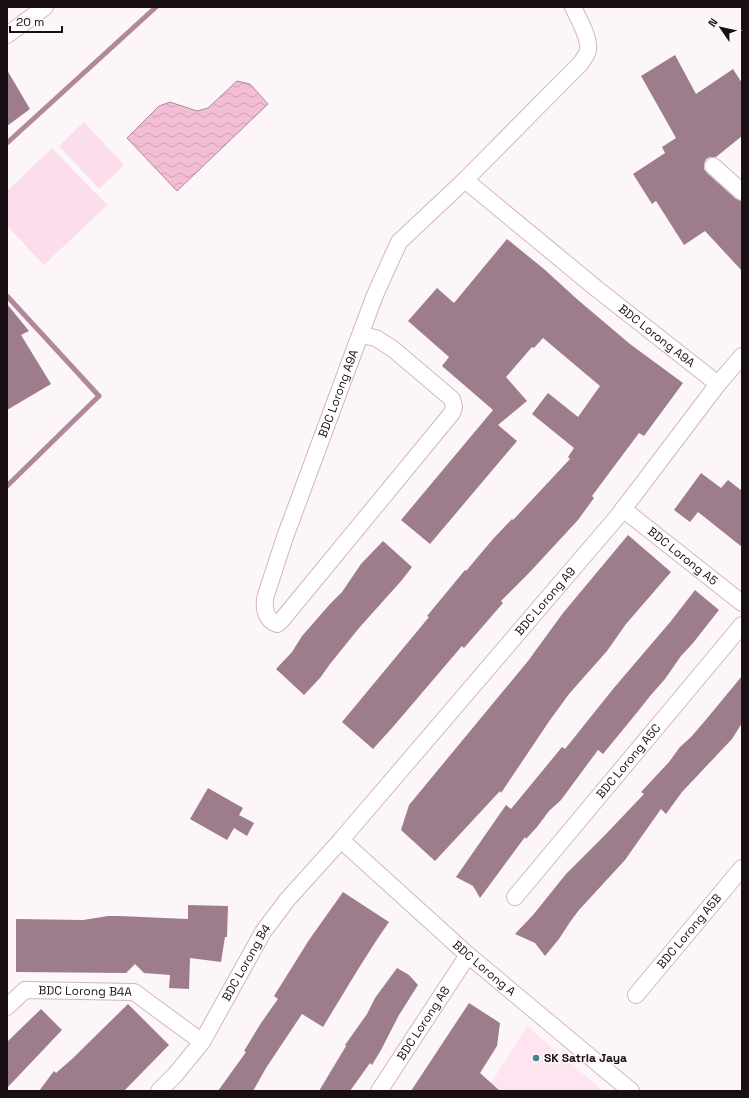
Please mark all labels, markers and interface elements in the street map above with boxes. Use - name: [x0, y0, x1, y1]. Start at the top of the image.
- scale bar: [10, 8, 62, 34]
- north arrow: [701, 8, 741, 48]
- text: 20 m: [16, 14, 44, 30]
- text: N: [705, 15, 721, 29]
- street label: BDC Lorong A9A: [615, 301, 698, 371]
- street label: BDC Lorong A9A: [315, 347, 362, 440]
- street label: BDC Lorong A5: [644, 523, 721, 589]
- street label: BDC Lorong A9: [511, 564, 579, 639]
- street label: BDC Lorong A5C: [593, 720, 664, 802]
- street label: BDC Lorong A5B: [653, 890, 725, 972]
- street label: BDC Lorong B4: [218, 920, 274, 1004]
- street label: BDC Lorong A: [449, 937, 519, 1000]
- street label: BDC Lorong B4A: [38, 982, 133, 1000]
- street label: BDC Lorong A8: [393, 983, 453, 1063]
- place label: SK Satria Jaya: [544, 1050, 627, 1066]
- marker: SK Satria Jaya: [531, 1053, 541, 1063]

